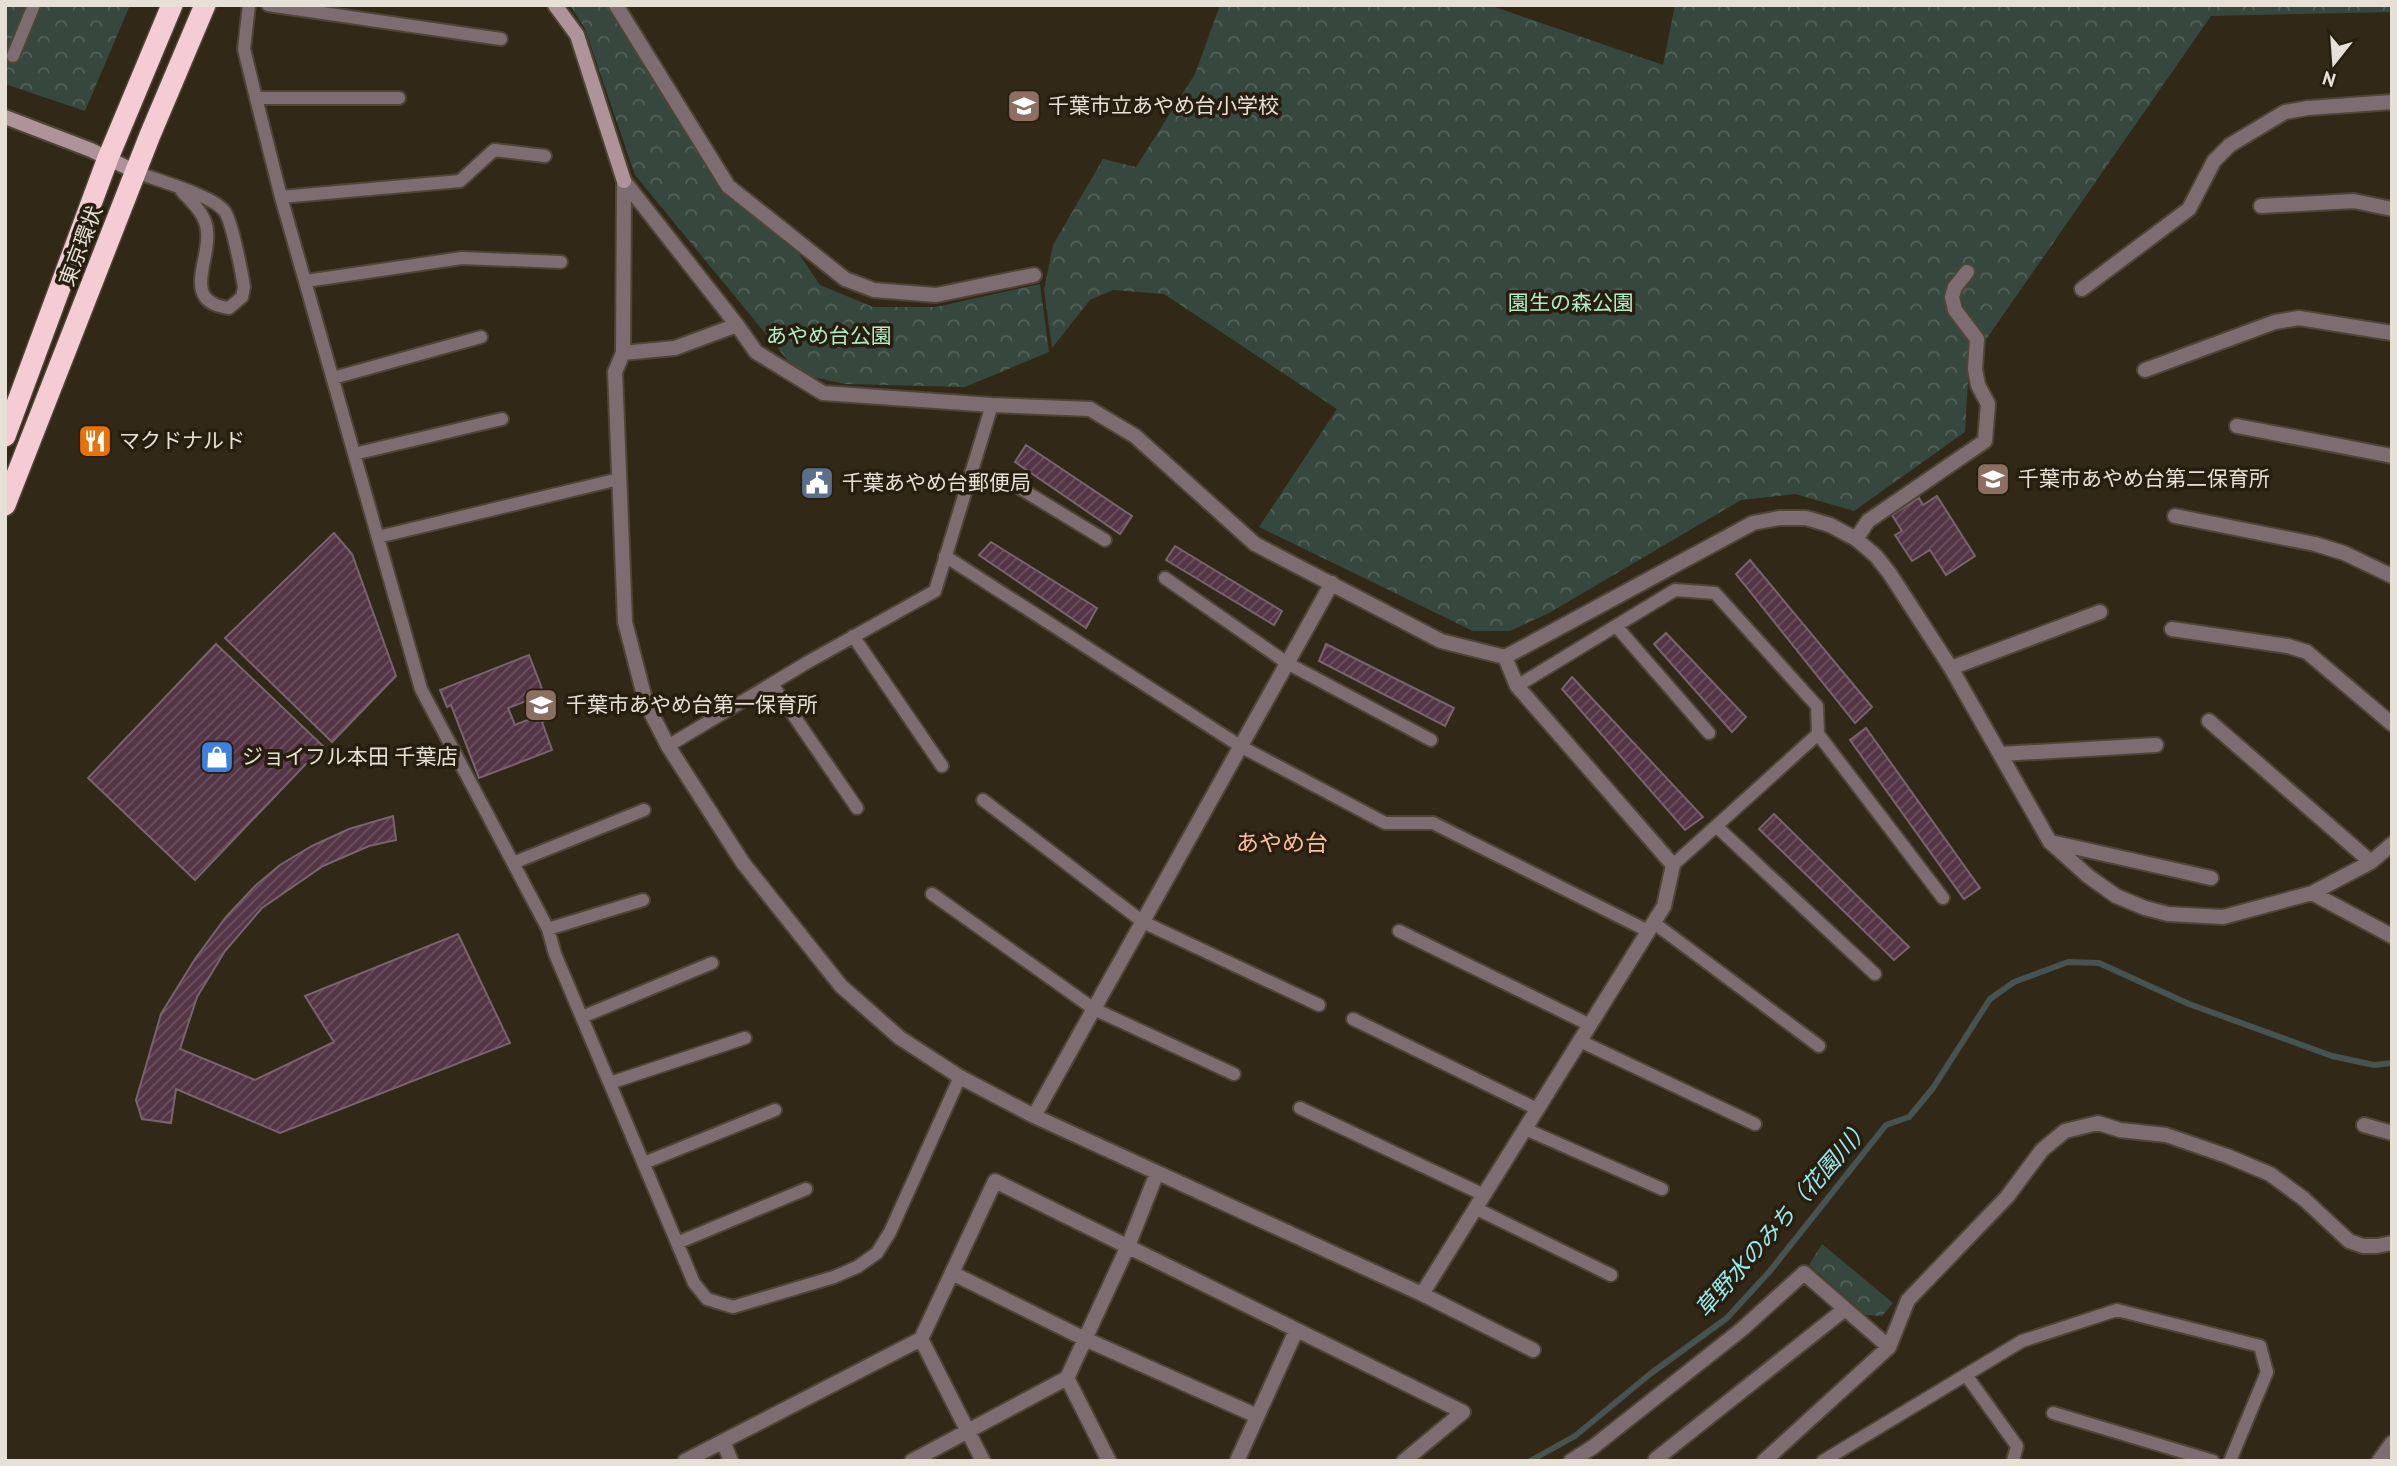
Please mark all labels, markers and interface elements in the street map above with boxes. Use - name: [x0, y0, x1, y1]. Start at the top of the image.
- north arrow: [2299, 28, 2369, 98]
- text: N: [2320, 66, 2339, 93]
- school or university icon: 千葉市立あやめ台小学校: [1005, 87, 1043, 125]
- place label: 千葉市立あやめ台小学校: [1048, 92, 1279, 119]
- street label: 東京環状: [53, 202, 108, 290]
- park label: 園生の森公園: [1508, 289, 1634, 316]
- park label: あやめ台公園: [766, 322, 892, 349]
- restaurant icon: マクドナルド: [76, 422, 114, 460]
- place label: マクドナルド: [119, 427, 245, 454]
- school or university icon: 千葉市あやめ台第二保育所: [1974, 460, 2012, 498]
- public building icon: 千葉あやめ台郵便局: [798, 464, 836, 502]
- place label: 千葉市あやめ台第二保育所: [2018, 465, 2270, 492]
- place label: 千葉あやめ台郵便局: [842, 469, 1031, 496]
- school or university icon: 千葉市あやめ台第一保育所: [522, 686, 560, 724]
- place label: 千葉市あやめ台第一保育所: [566, 691, 818, 718]
- shop icon: ジョイフル本田 千葉店: [198, 738, 236, 776]
- place label: ジョイフル本田 千葉店: [242, 743, 458, 770]
- district label: あやめ台: [1236, 828, 1328, 857]
- water label: 草野水のみち（花園川）: [1689, 1113, 1877, 1323]

